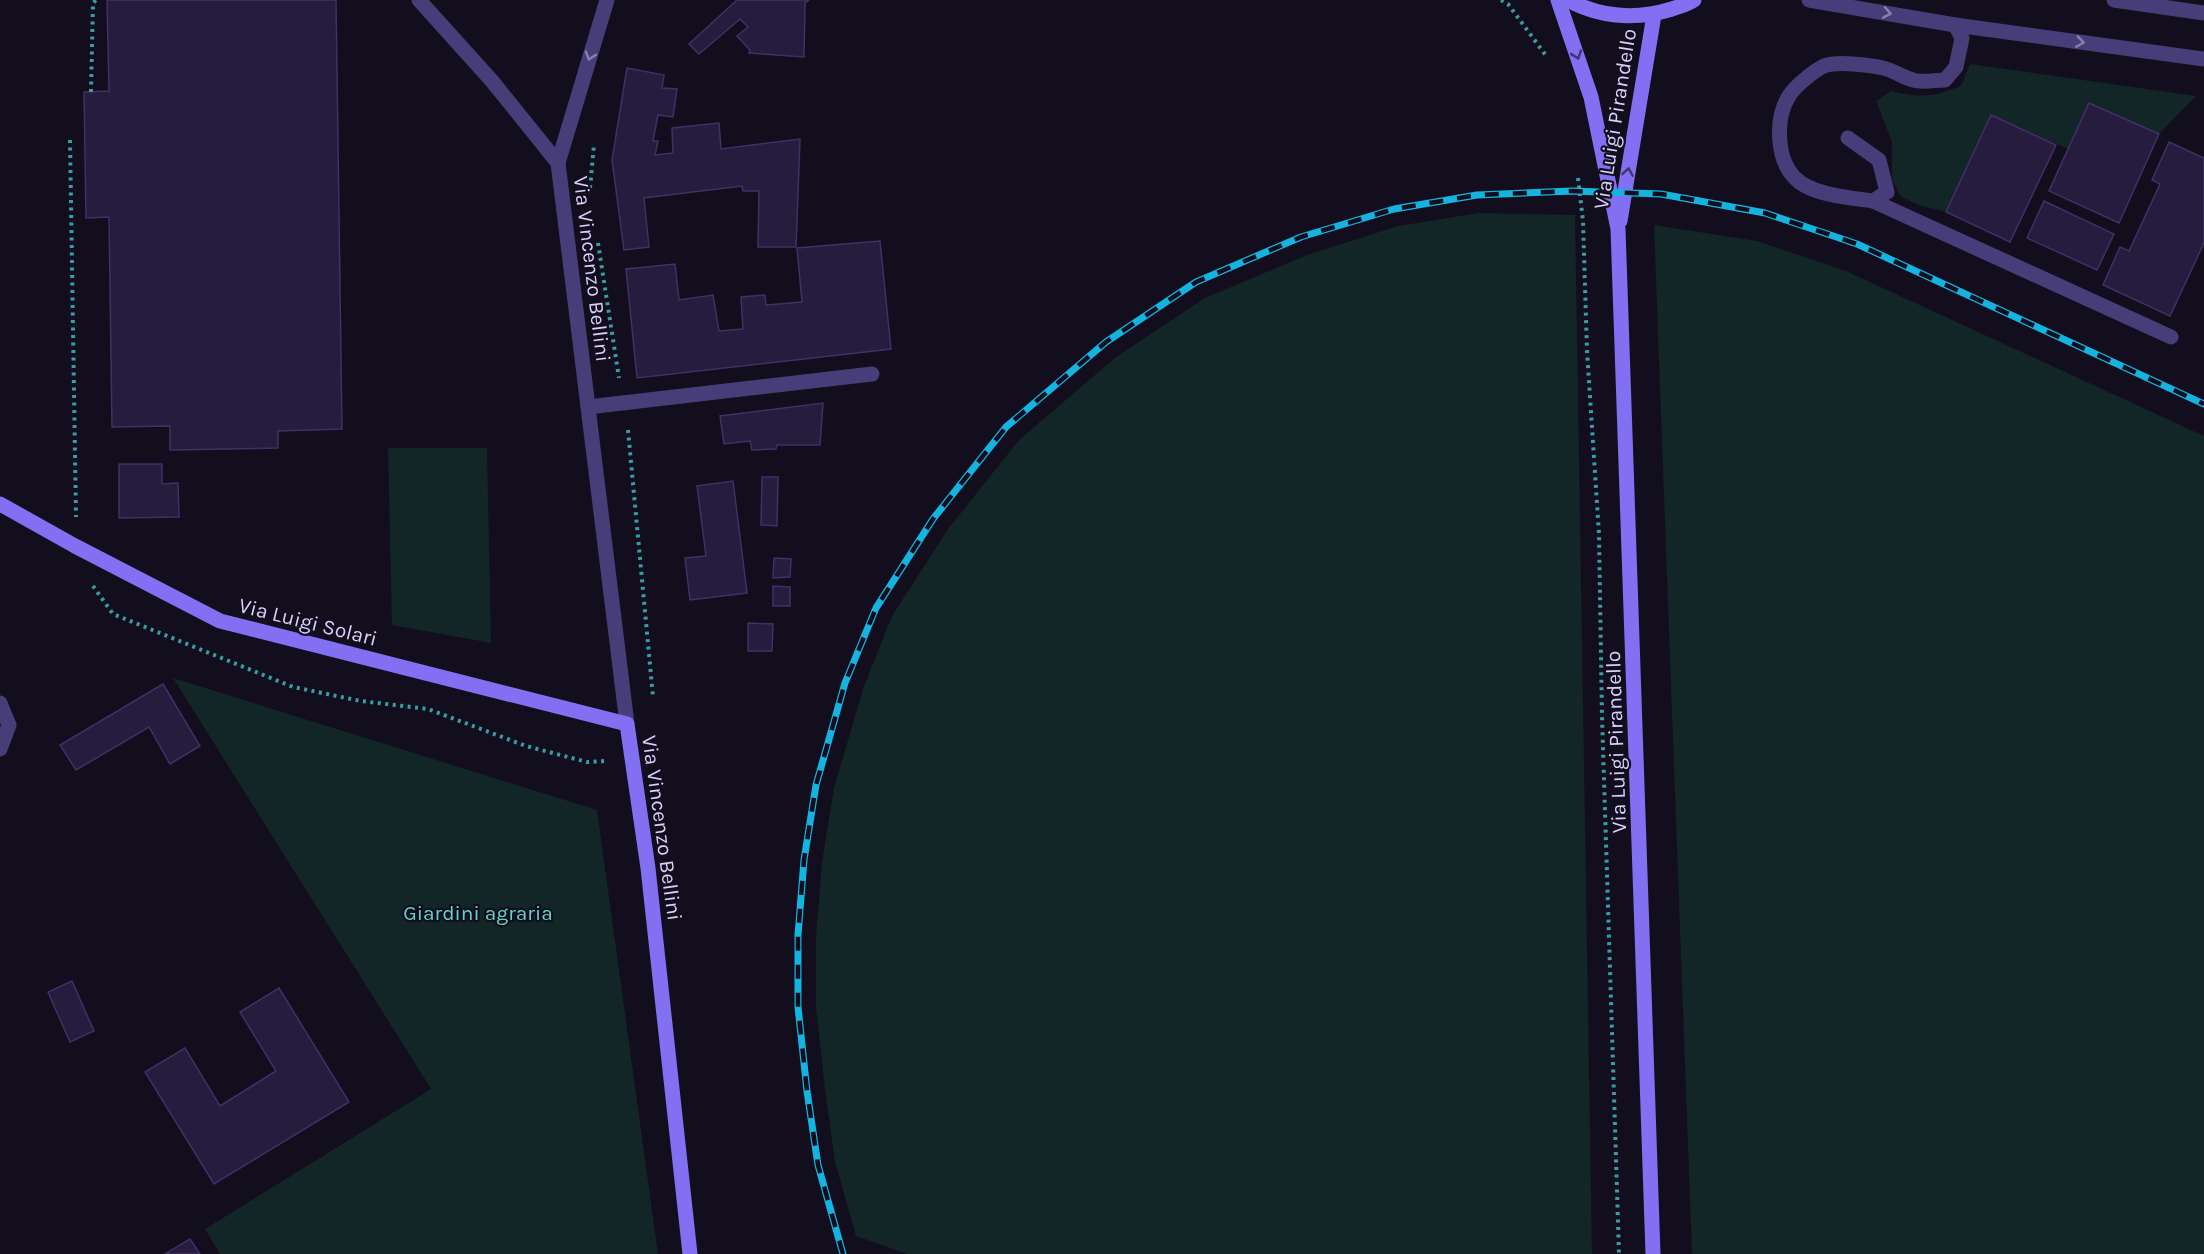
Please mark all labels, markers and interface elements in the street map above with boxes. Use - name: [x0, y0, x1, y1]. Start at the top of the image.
- one-way arrow: [1882, 6, 1892, 19]
- street label: Via Luigi Pirandello: [1589, 27, 1641, 211]
- one-way arrow: [2075, 35, 2085, 48]
- one-way arrow: [1569, 49, 1582, 60]
- one-way arrow: [585, 50, 597, 61]
- one-way arrow: [1621, 167, 1634, 177]
- street label: Via Vincenzo Bellini: [569, 175, 615, 363]
- street label: Via Luigi Solari: [236, 593, 380, 651]
- street label: Via Luigi Pirandello: [1601, 650, 1631, 834]
- street label: Via Vincenzo Bellini: [637, 734, 687, 922]
- park label: Giardini agraria: [403, 901, 553, 925]

